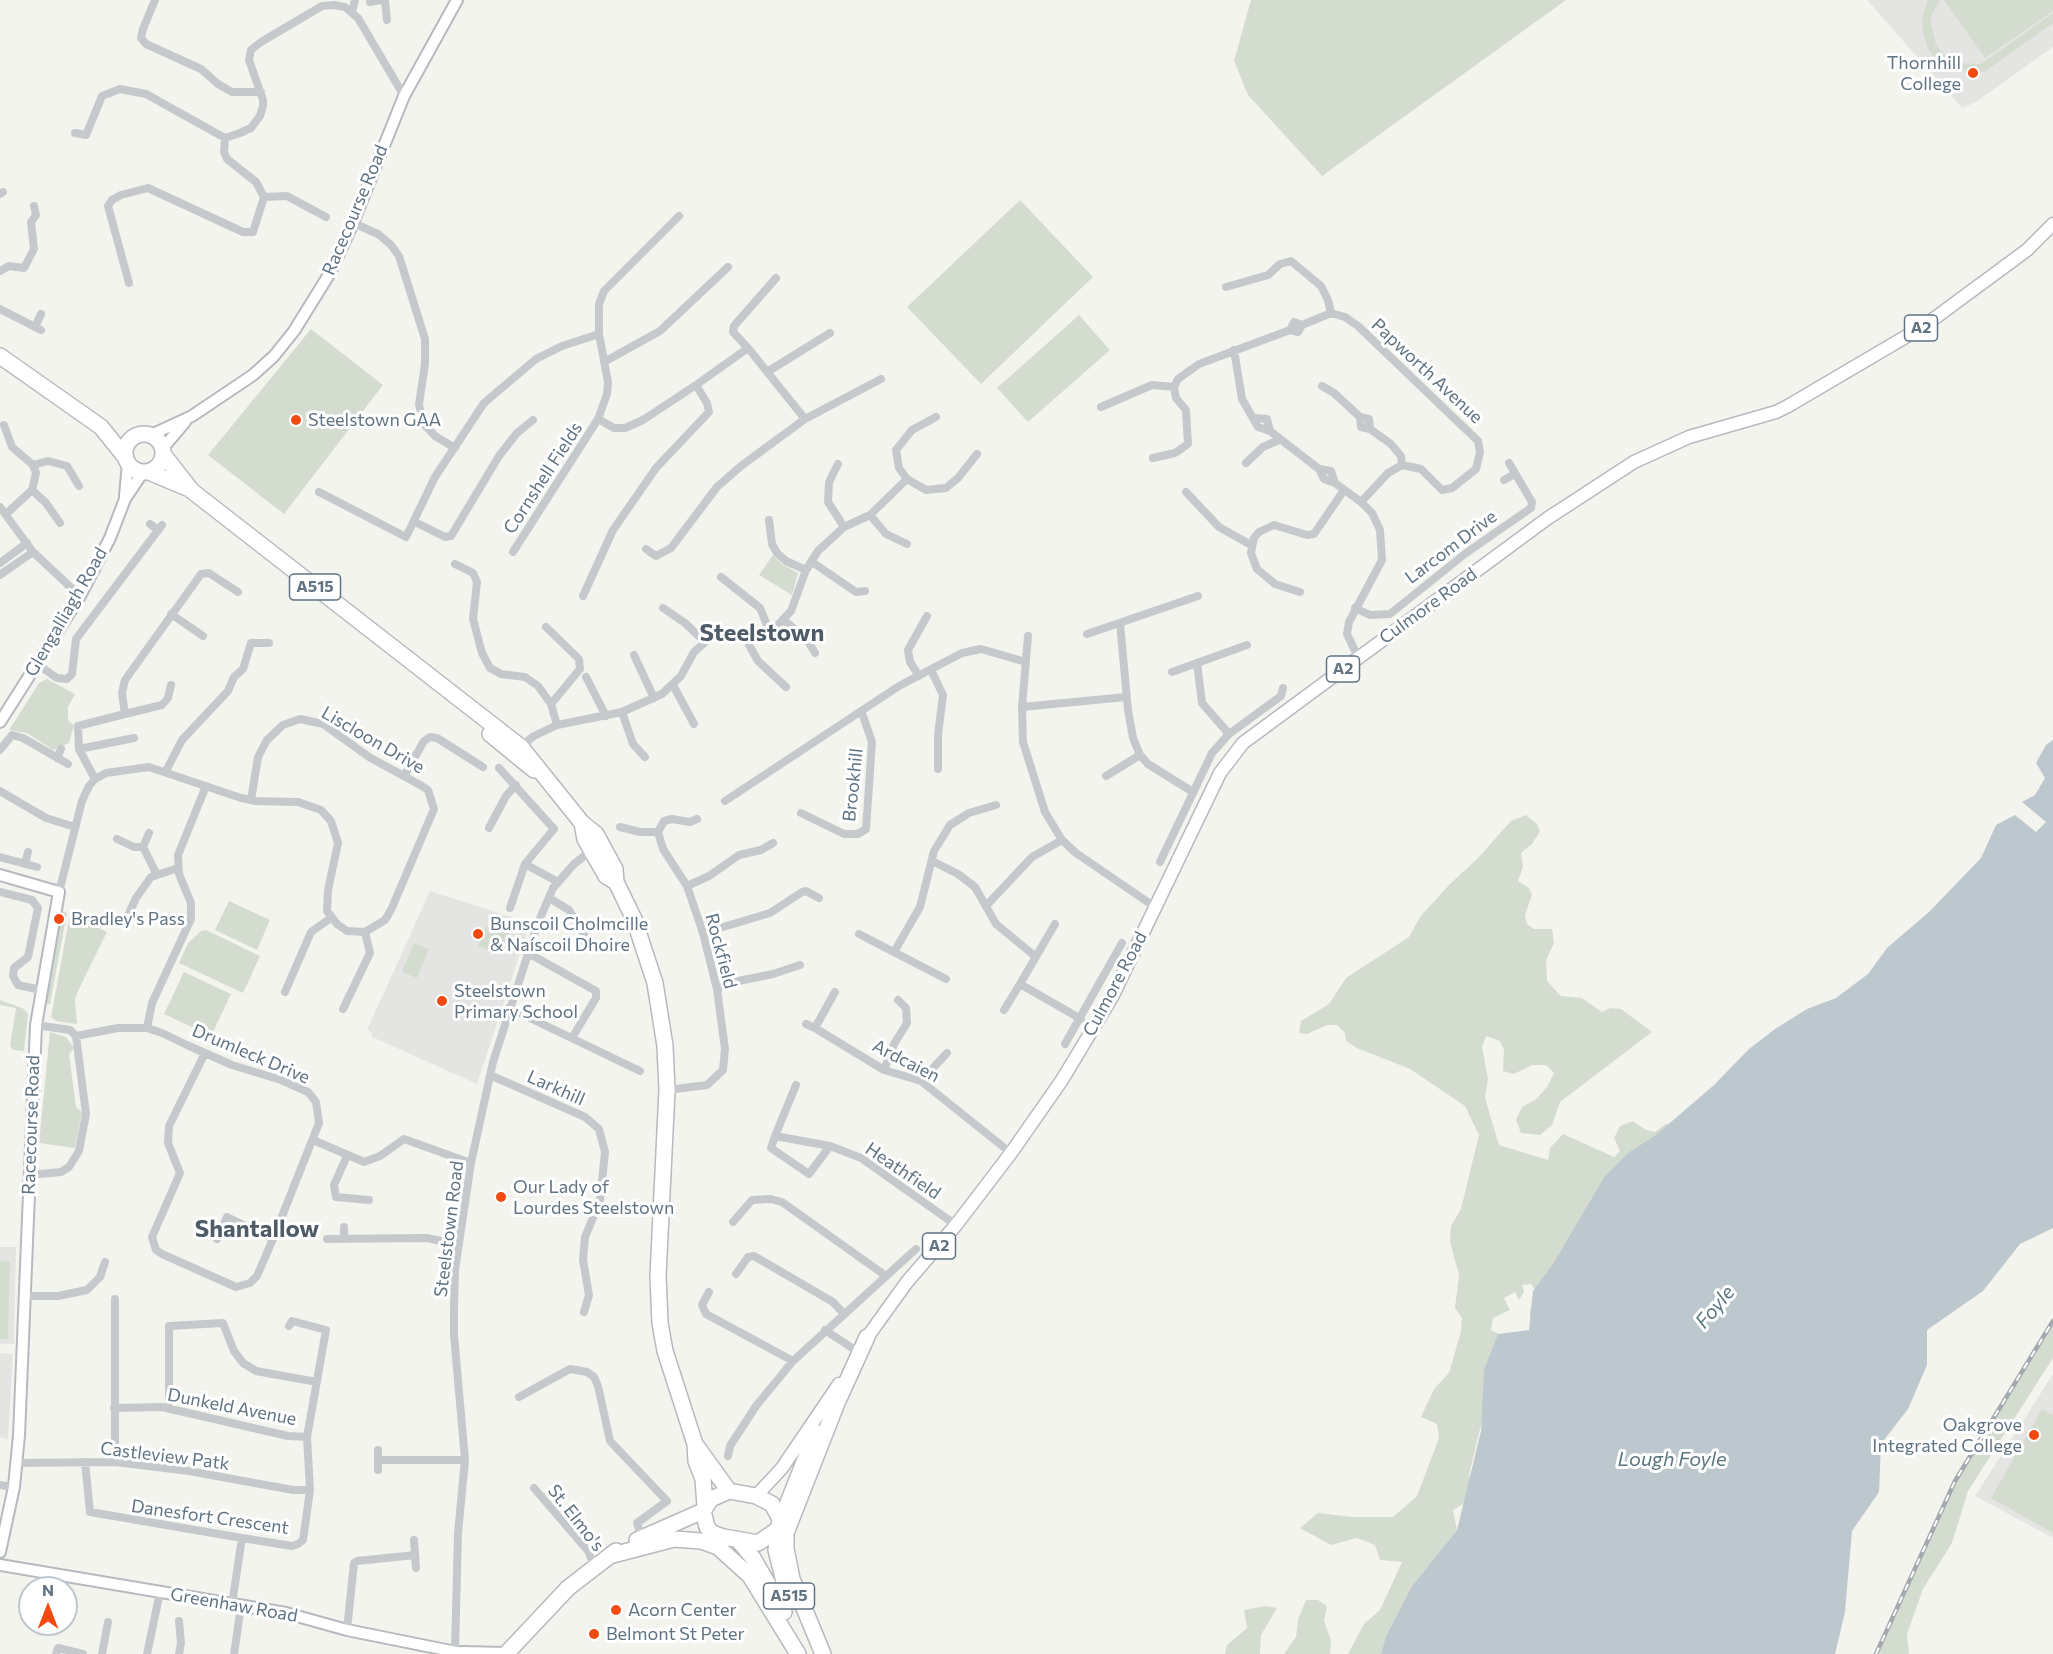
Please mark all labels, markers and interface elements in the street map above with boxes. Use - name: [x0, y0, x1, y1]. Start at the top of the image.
- place label: Thornhill College: [1887, 52, 1961, 94]
- marker: Thornhill College: [1966, 66, 1980, 80]
- street label: Racecourse Road: [318, 142, 392, 278]
- street label: Papworth Avenue: [1367, 314, 1487, 428]
- road number: A2: [1904, 315, 1938, 341]
- place label: Steelstown GAA: [308, 409, 441, 431]
- marker: Steelstown GAA: [289, 413, 303, 427]
- street label: Cornshell Fields: [499, 418, 587, 538]
- street label: Larcom Drive: [1401, 506, 1501, 588]
- street label: Glengalliagh Road: [20, 544, 112, 680]
- street label: Culmore Road: [1375, 563, 1481, 649]
- road number: A515: [290, 574, 340, 600]
- district label: Steelstown: [700, 619, 824, 647]
- road number: A2: [1326, 656, 1360, 682]
- street label: Liscloon Drive: [318, 702, 428, 778]
- street label: Brookhill: [838, 747, 868, 823]
- place label: Bradley's Pass: [71, 908, 185, 930]
- street label: Rockfield: [701, 911, 741, 991]
- marker: Bradley's Pass: [52, 912, 66, 926]
- place label: Bunscoil Cholmcille & Naíscoil Dhoire: [490, 913, 648, 956]
- marker: Bunscoil Cholmcille & Naíscoil Dhoire: [471, 927, 485, 941]
- street label: Culmore Road: [1078, 928, 1152, 1040]
- place label: Steelstown Primary School: [454, 980, 578, 1022]
- marker: Steelstown Primary School: [435, 994, 449, 1008]
- street label: Drumleck Drive: [189, 1019, 313, 1089]
- street label: Ardcaien: [869, 1035, 943, 1087]
- street label: Racecourse Road: [18, 1055, 44, 1195]
- street label: Larkhill: [524, 1066, 588, 1110]
- street label: Heathfield: [861, 1138, 945, 1204]
- street label: Steelstown Road: [430, 1160, 468, 1298]
- place label: Our Lady of Lourdes Steelstown: [513, 1176, 674, 1218]
- marker: Our Lady of Lourdes Steelstown: [494, 1190, 508, 1204]
- district label: Shantallow: [195, 1215, 319, 1243]
- road number: A2: [922, 1233, 956, 1259]
- water label: Foyle: [1690, 1281, 1740, 1333]
- street label: Dunkeld Avenue: [166, 1384, 298, 1430]
- place label: Oakgrove Integrated College: [1872, 1414, 2022, 1456]
- marker: Oakgrove Integrated College: [2027, 1428, 2041, 1442]
- street label: Castleview Patk: [99, 1437, 231, 1475]
- water label: Lough Foyle: [1618, 1447, 1726, 1471]
- street label: St. Elmo's: [543, 1480, 609, 1556]
- street label: Danesfort Crescent: [130, 1495, 290, 1539]
- north arrow: [18, 1576, 78, 1636]
- text: N: [42, 1580, 54, 1599]
- street label: Greenhaw Road: [169, 1583, 299, 1627]
- road number: A515: [764, 1583, 814, 1609]
- place label: Acorn Center: [628, 1599, 737, 1621]
- marker: Acorn Center: [609, 1603, 623, 1617]
- place label: Belmont St Peter: [606, 1623, 745, 1645]
- marker: Belmont St Peter: [587, 1627, 601, 1641]

